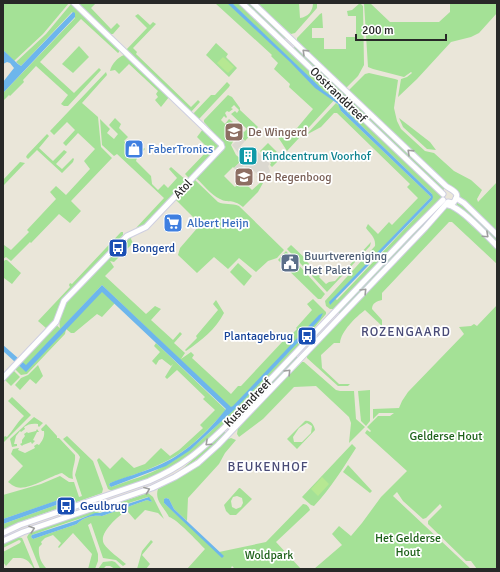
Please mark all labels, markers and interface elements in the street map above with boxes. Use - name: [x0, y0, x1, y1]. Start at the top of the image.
- scale bar: [356, 16, 446, 42]
- text: 200 m: [362, 23, 394, 38]
- one-way arrow: [302, 50, 310, 57]
- street label: Oostranddreef: [306, 64, 370, 127]
- school or university icon: De Wingerd: [223, 121, 245, 143]
- place label: De Wingerd: [248, 125, 307, 140]
- shop icon: FaberTronics: [123, 138, 145, 160]
- place label: FaberTronics: [148, 142, 213, 157]
- building icon: Kindcentrum Voorhof: [237, 145, 259, 167]
- place label: Kindcentrum Voorhof: [262, 149, 372, 164]
- one-way arrow: [407, 149, 415, 156]
- school or university icon: De Regenboog: [233, 166, 255, 188]
- place label: De Regenboog: [258, 170, 332, 185]
- street label: Atol: [170, 176, 196, 202]
- supermarket icon: Albert Heijn: [162, 212, 184, 234]
- place label: Albert Heijn: [187, 216, 249, 231]
- one-way arrow: [481, 230, 489, 238]
- bus stop icon: Bongerd: [107, 237, 129, 259]
- place label: Bongerd: [132, 241, 175, 256]
- place label: Buurtvereniging Het Palet: [304, 249, 387, 278]
- public building icon: Buurtvereniging Het Palet: [279, 252, 301, 274]
- one-way arrow: [360, 288, 367, 296]
- district label: ROZENGAARD: [361, 324, 451, 340]
- bus stop icon: Plantagebrug: [296, 325, 318, 347]
- place label: Plantagebrug: [224, 329, 293, 344]
- one-way arrow: [283, 369, 291, 377]
- street label: Kustendreef: [221, 375, 276, 430]
- park label: Gelderse Hout: [410, 429, 482, 444]
- one-way arrow: [205, 438, 213, 446]
- district label: BEUKENHOF: [228, 459, 308, 475]
- one-way arrow: [143, 486, 150, 494]
- bus stop icon: Geulbrug: [55, 495, 77, 517]
- place label: Geulbrug: [80, 499, 127, 514]
- one-way arrow: [28, 525, 35, 534]
- park label: Het Gelderse Hout: [375, 531, 441, 560]
- park label: Woldpark: [245, 548, 293, 563]

